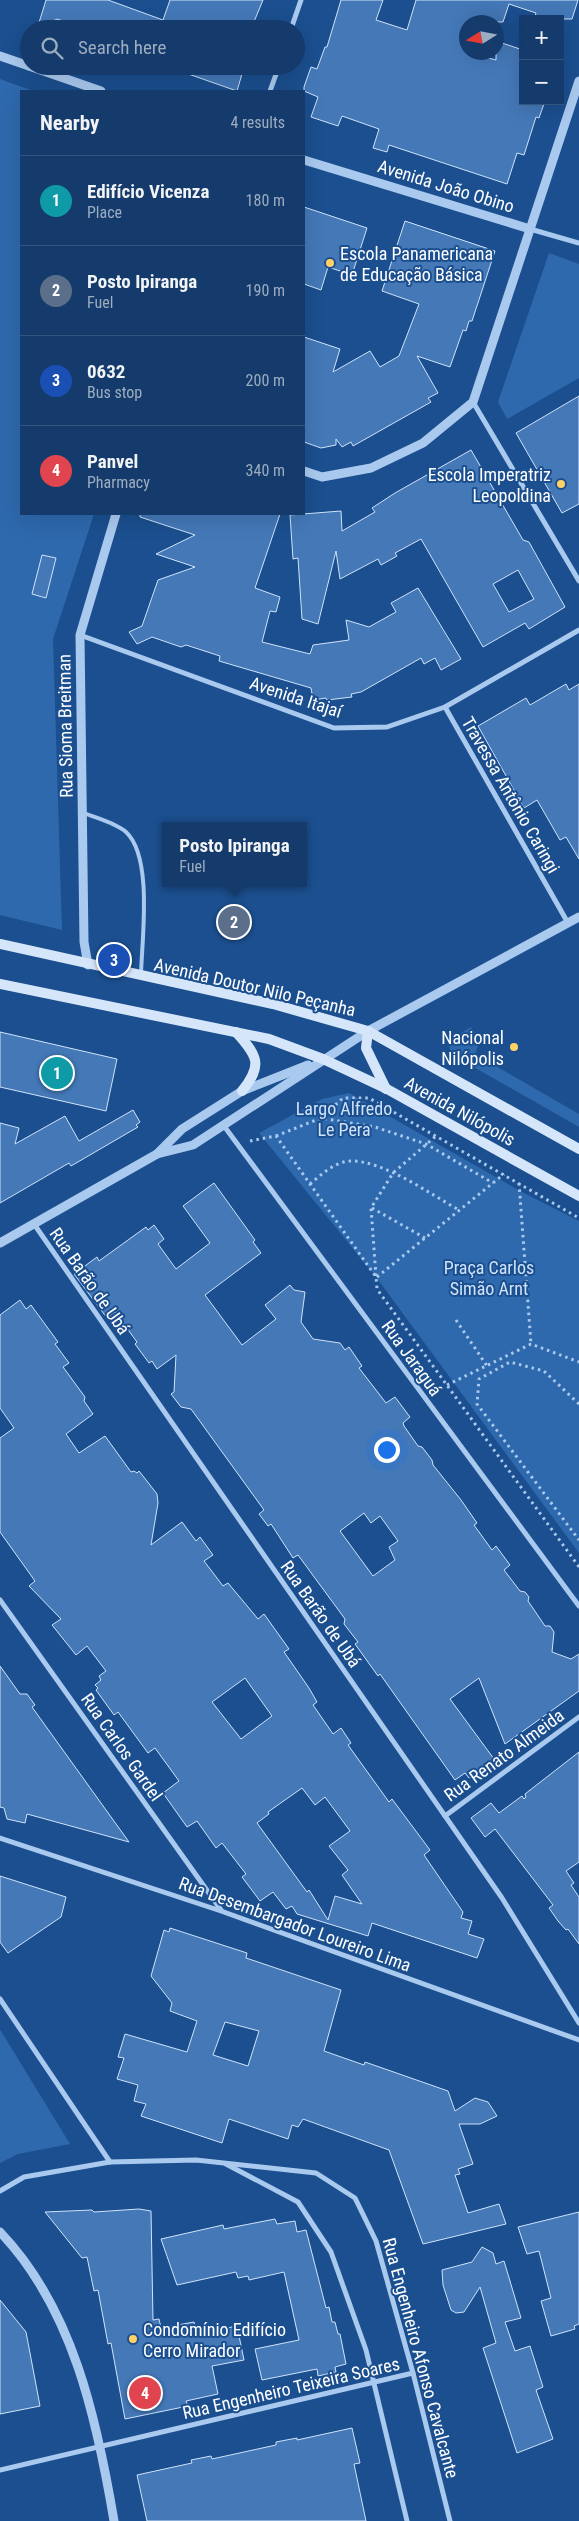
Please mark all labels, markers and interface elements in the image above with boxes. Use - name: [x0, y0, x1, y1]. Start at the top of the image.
- north arrow: [459, 15, 504, 60]
- map controls: [519, 15, 564, 105]
- button: +: [519, 15, 564, 60]
- search box: [20, 20, 305, 75]
- icon: search: [38, 34, 66, 62]
- text: Search here: [78, 36, 166, 59]
- button: −: [519, 60, 564, 105]
- text: Nearby: [40, 111, 99, 135]
- text: 4 results: [230, 113, 285, 132]
- street label: Avenida João Obino: [375, 155, 517, 217]
- text: Edifício Vicenza: [87, 180, 209, 203]
- text: 1: [52, 191, 60, 210]
- text: 180 m: [246, 191, 285, 210]
- text: Place: [87, 203, 122, 222]
- place label: Escola Panamericana de Educação Básica: [340, 243, 493, 285]
- marker: Escola Panamericana de Educação Básica: [324, 257, 336, 269]
- text: Posto Ipiranga: [87, 270, 197, 293]
- text: 2: [52, 281, 60, 300]
- text: 190 m: [246, 281, 285, 300]
- text: Fuel: [87, 293, 113, 312]
- text: 0632: [87, 360, 125, 383]
- text: 3: [52, 371, 60, 390]
- text: 200 m: [246, 371, 285, 390]
- text: Bus stop: [87, 383, 142, 402]
- text: Panvel: [87, 450, 138, 473]
- text: 4: [52, 461, 60, 480]
- text: 340 m: [246, 461, 285, 480]
- place label: Escola Imperatriz Leopoldina: [428, 464, 551, 506]
- text: Pharmacy: [87, 473, 150, 492]
- marker: Escola Imperatriz Leopoldina: [555, 478, 567, 490]
- street label: Rua Sioma Breitman: [53, 654, 77, 798]
- street label: Avenida Itajaí: [247, 672, 346, 722]
- street label: Travessa Antônio Caringi: [458, 713, 564, 877]
- popup: [162, 822, 307, 887]
- text: Posto Ipiranga: [179, 834, 290, 857]
- text: Fuel: [179, 857, 206, 876]
- pin: 2: [218, 903, 250, 941]
- pin: 3: [98, 941, 130, 979]
- street label: Avenida Doutor Nilo Peçanha: [152, 954, 358, 1020]
- place label: Nacional Nilópolis: [441, 1027, 504, 1069]
- marker: Nacional Nilópolis: [508, 1041, 520, 1053]
- pin: 1: [41, 1054, 73, 1092]
- street label: Avenida Nilópolis: [401, 1072, 519, 1150]
- park label: Largo Alfredo Le Pera: [296, 1098, 392, 1140]
- street label: Rua Barão de Ubá: [45, 1224, 135, 1338]
- park label: Praça Carlos Simão Arnt: [444, 1257, 534, 1299]
- street label: Rua Jaraguá: [378, 1316, 446, 1400]
- your location: [374, 1437, 400, 1463]
- street label: Rua Barão de Ubá: [276, 1557, 366, 1671]
- street label: Rua Carlos Gardel: [77, 1689, 167, 1805]
- street label: Rua Renato Almeida: [440, 1705, 568, 1805]
- street label: Rua Desembargador Loureiro Lima: [176, 1872, 414, 1976]
- street label: Rua Engenheiro Afonso Cavalcante: [379, 2235, 463, 2481]
- place label: Condomínio Edifício Cerro Mirador: [143, 2319, 286, 2361]
- marker: Condomínio Edifício Cerro Mirador: [127, 2333, 139, 2345]
- street label: Rua Engenheiro Teixeira Soares: [180, 2353, 402, 2423]
- pin: 4: [129, 2374, 161, 2412]

